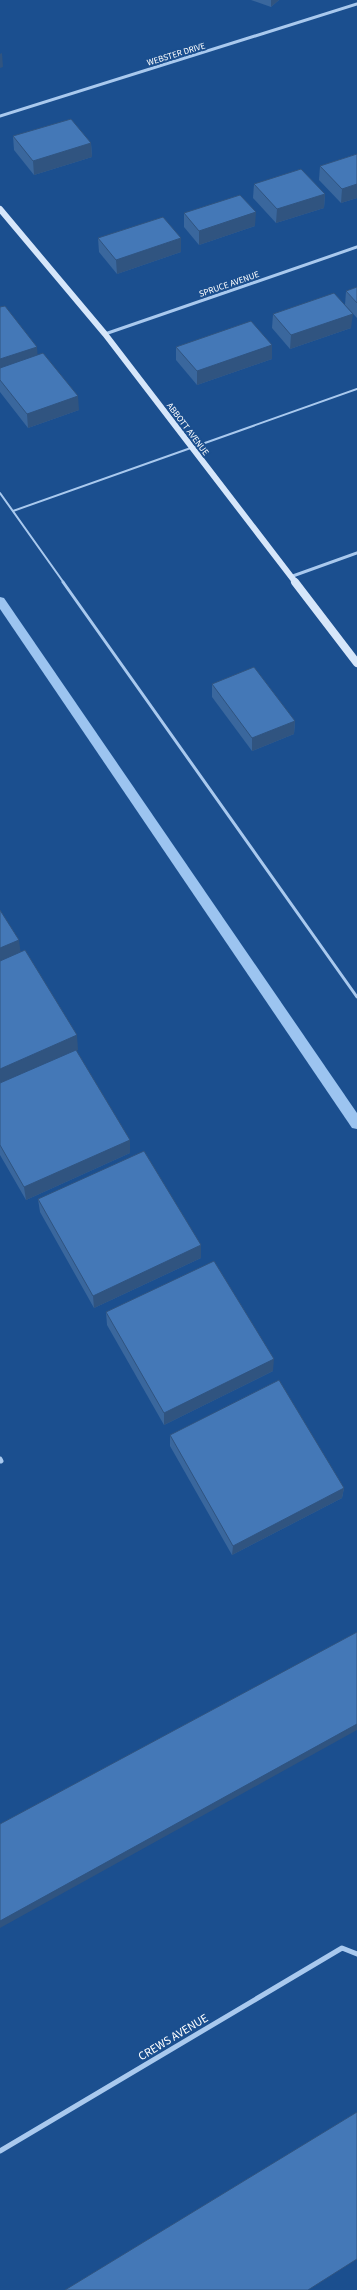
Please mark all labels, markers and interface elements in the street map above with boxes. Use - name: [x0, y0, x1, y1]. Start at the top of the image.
- street label: WEBSTER DRIVE: [145, 39, 207, 70]
- street label: SPRUCE AVENUE: [197, 268, 261, 301]
- street label: ABBOTT AVENUE: [163, 400, 212, 459]
- street label: CREWS AVENUE: [135, 2010, 211, 2065]

